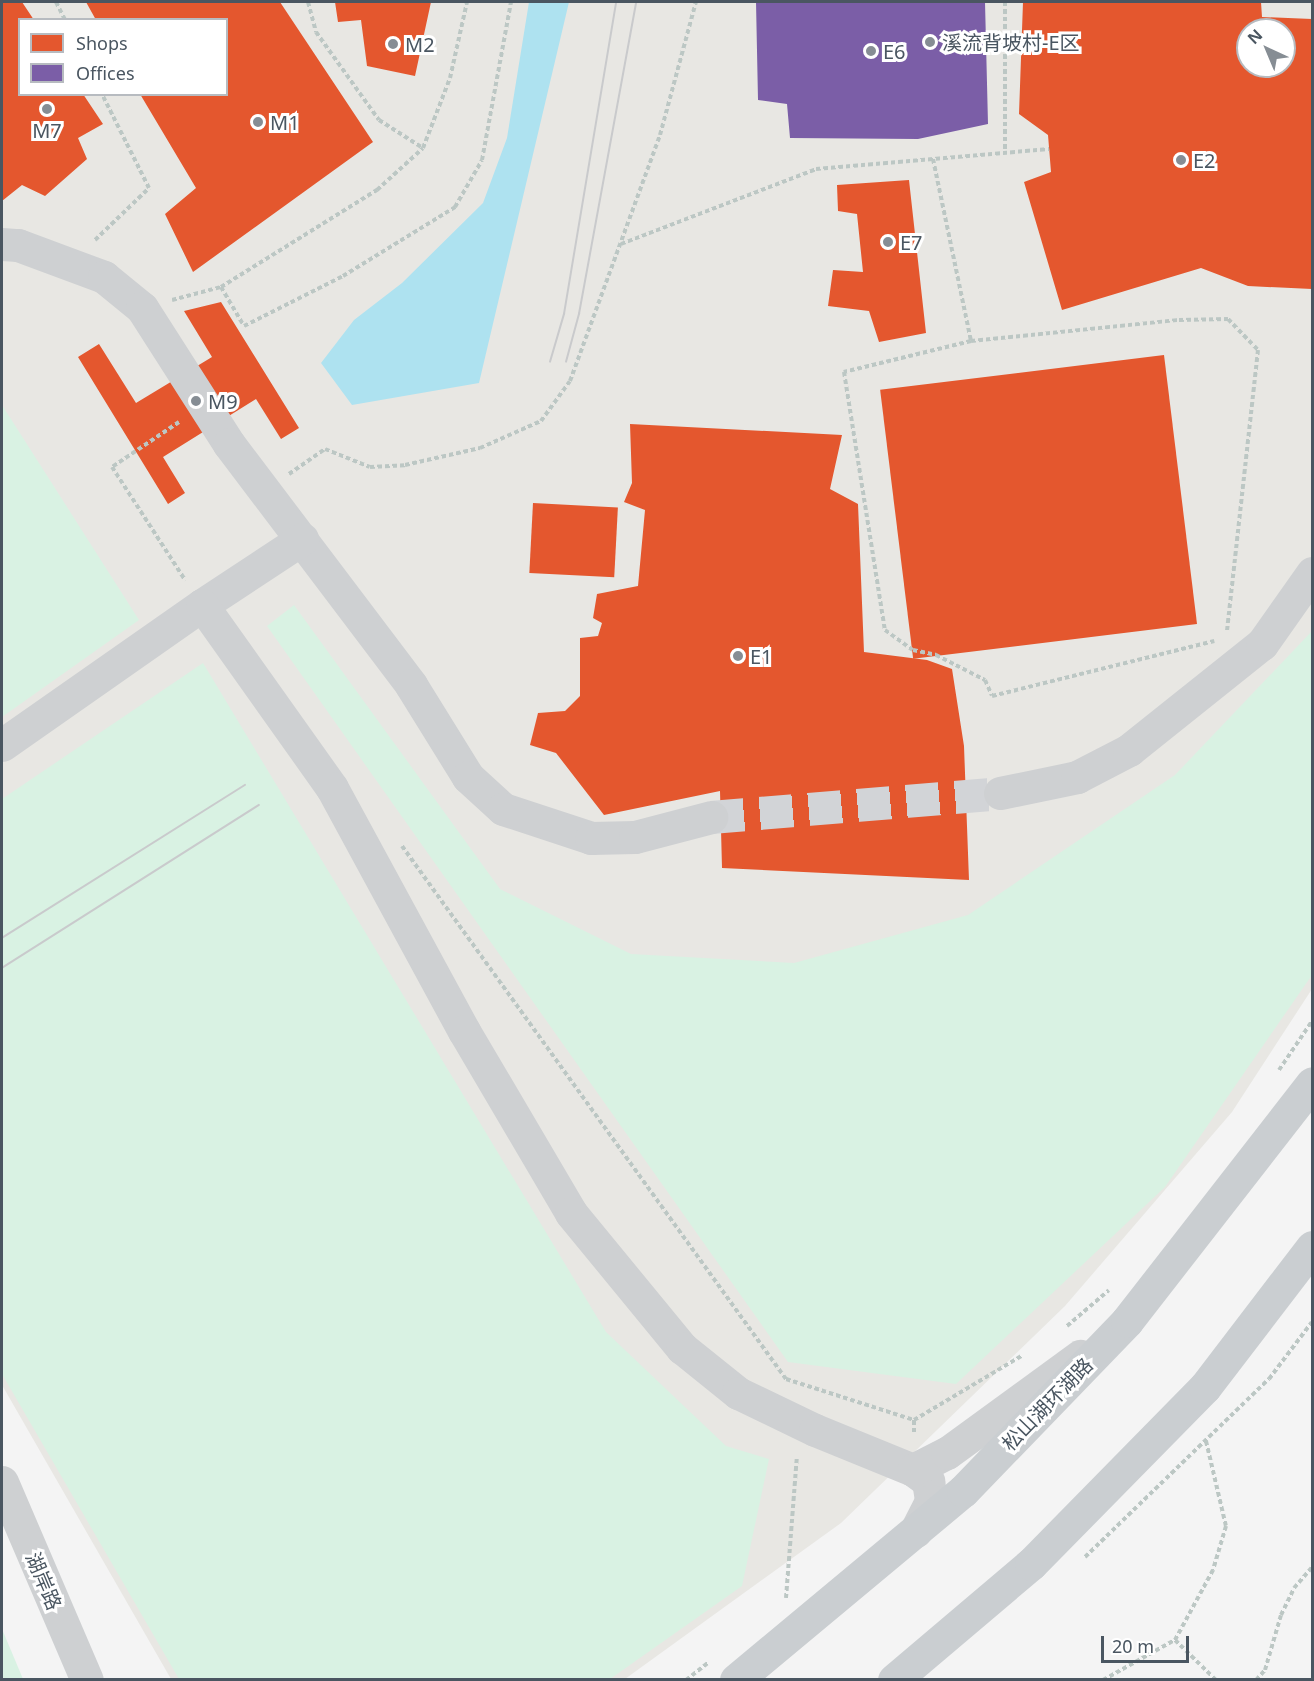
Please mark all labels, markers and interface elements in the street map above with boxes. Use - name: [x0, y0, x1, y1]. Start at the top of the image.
- legend: [18, 18, 228, 96]
- north arrow: [1236, 18, 1296, 78]
- text: N: [1243, 24, 1267, 49]
- place label: 溪流背坡村-E区: [942, 30, 1080, 54]
- text: Shops: [76, 31, 128, 55]
- place label: M2: [405, 32, 435, 56]
- marker: 溪流背坡村-E区: [923, 35, 937, 49]
- marker: M2: [386, 37, 400, 51]
- place label: E6: [883, 39, 906, 63]
- marker: E6: [864, 44, 878, 58]
- text: Offices: [76, 61, 135, 85]
- marker: M7: [40, 102, 54, 116]
- place label: M1: [270, 110, 300, 134]
- marker: M1: [251, 115, 265, 129]
- place label: M7: [32, 118, 62, 142]
- place label: E2: [1193, 148, 1216, 172]
- marker: E2: [1174, 153, 1188, 167]
- place label: E7: [900, 230, 923, 254]
- marker: E7: [881, 235, 895, 249]
- place label: M9: [208, 389, 238, 413]
- marker: M9: [189, 394, 203, 408]
- place label: E1: [750, 644, 773, 668]
- marker: E1: [731, 649, 745, 663]
- street label: 松山湖环湖路: [997, 1353, 1097, 1455]
- street label: 湖岸路: [21, 1549, 67, 1613]
- scale bar: [1104, 1624, 1192, 1662]
- text: 20 m: [1112, 1634, 1154, 1658]

